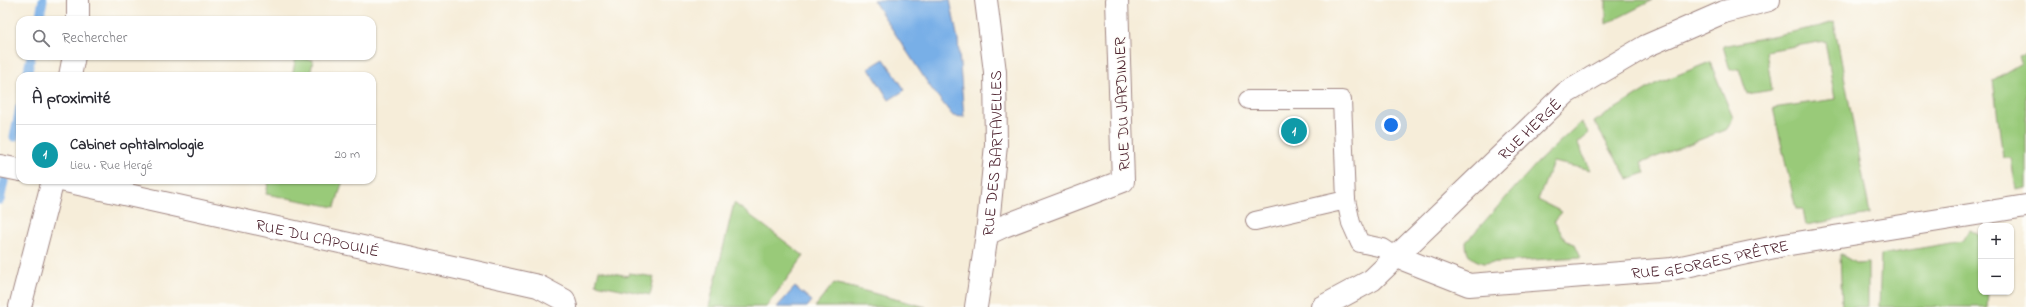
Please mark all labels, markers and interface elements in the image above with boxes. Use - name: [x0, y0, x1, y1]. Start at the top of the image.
- search box: [16, 16, 376, 60]
- icon: search: [30, 27, 52, 49]
- text: Rechercher: [62, 27, 127, 49]
- street label: RUE DU JARDINIER: [1109, 37, 1137, 171]
- street label: RUE DES BARTAVELLES: [977, 70, 1010, 237]
- text: À proximité: [32, 86, 110, 111]
- street label: RUE HERGÉ: [1493, 93, 1568, 167]
- your location: [1381, 115, 1401, 135]
- pin: 1: [1281, 116, 1307, 146]
- text: Cabinet ophtalmologie: [70, 134, 204, 156]
- text: 1: [43, 145, 47, 164]
- text: 20 m: [335, 145, 360, 164]
- text: Lieu · Rue Hergé: [70, 156, 152, 175]
- street label: RUE DU CAPOULIÉ: [253, 214, 381, 264]
- map controls: [1978, 223, 2014, 295]
- button: +: [1978, 223, 2014, 259]
- street label: RUE GEORGES PRÊTRE: [1630, 234, 1791, 286]
- button: −: [1978, 259, 2014, 295]

